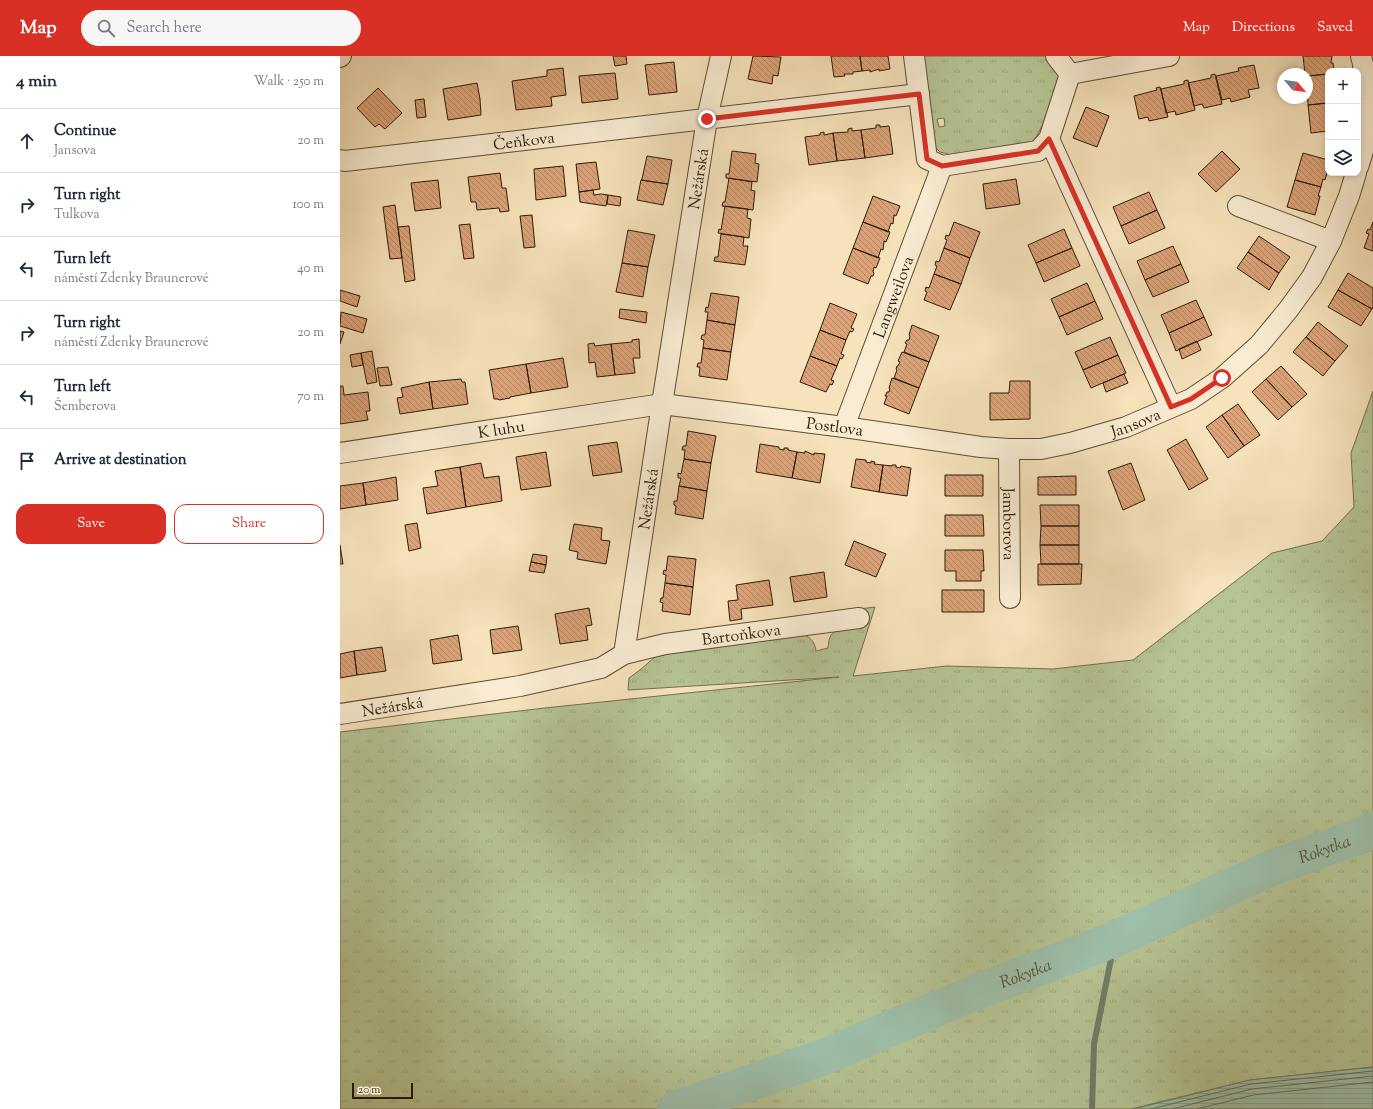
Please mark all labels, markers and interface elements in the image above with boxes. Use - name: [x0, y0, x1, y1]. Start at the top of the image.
- search box: [81, 10, 361, 46]
- text: Map: [20, 15, 57, 42]
- icon: search: [95, 17, 117, 39]
- text: Search here: [127, 18, 202, 39]
- text: Map: [1183, 18, 1210, 38]
- text: Directions: [1232, 18, 1295, 38]
- text: Saved: [1317, 18, 1353, 38]
- north arrow: [1277, 68, 1313, 104]
- map controls: [1325, 68, 1361, 176]
- button: +: [1325, 68, 1361, 104]
- text: 4 min: [16, 70, 57, 94]
- text: Walk · 250 m: [254, 73, 324, 91]
- button: −: [1325, 104, 1361, 140]
- route end: [698, 110, 716, 128]
- text: Continue: [54, 121, 116, 142]
- street label: Čeňkova: [492, 128, 557, 158]
- icon: ahead: [16, 130, 38, 152]
- text: 20 m: [298, 132, 324, 150]
- button: layers: [1325, 140, 1361, 176]
- text: Jansova: [54, 142, 96, 160]
- street label: Nežárská: [684, 146, 716, 211]
- text: Turn right: [54, 185, 120, 206]
- icon: right: [16, 194, 38, 216]
- text: 100 m: [292, 196, 324, 214]
- text: Tulkova: [54, 206, 100, 224]
- text: Turn left: [54, 249, 111, 270]
- street label: Langweilova: [869, 253, 921, 342]
- icon: left: [16, 258, 38, 280]
- text: 40 m: [297, 260, 324, 278]
- text: náměstí Zdenky Braunerové: [54, 270, 209, 288]
- text: Turn right: [54, 313, 120, 334]
- icon: right: [16, 322, 38, 344]
- text: 20 m: [298, 324, 324, 342]
- text: náměstí Zdenky Braunerové: [54, 334, 209, 352]
- route start: [1213, 369, 1231, 387]
- text: Turn left: [54, 377, 111, 398]
- icon: left: [16, 386, 38, 408]
- text: 70 m: [297, 388, 324, 406]
- text: Šemberova: [54, 398, 116, 416]
- street label: Jansova: [1108, 404, 1166, 445]
- street label: Postlova: [805, 413, 865, 444]
- street label: K luhu: [477, 416, 526, 446]
- icon: arrive: [16, 450, 38, 472]
- text: Arrive at destination: [54, 450, 187, 471]
- street label: Nežárská: [634, 466, 666, 531]
- street label: Jamborova: [995, 487, 1019, 561]
- button: Save: [16, 504, 166, 544]
- button: Share: [174, 504, 324, 544]
- street label: Bartoňkova: [700, 620, 783, 653]
- street label: Nežárská: [361, 692, 426, 724]
- water label: Rokytka: [1296, 830, 1355, 871]
- water label: Rokytka: [997, 954, 1056, 996]
- scale bar: [352, 1081, 413, 1100]
- text: 20 m: [358, 1082, 380, 1098]

